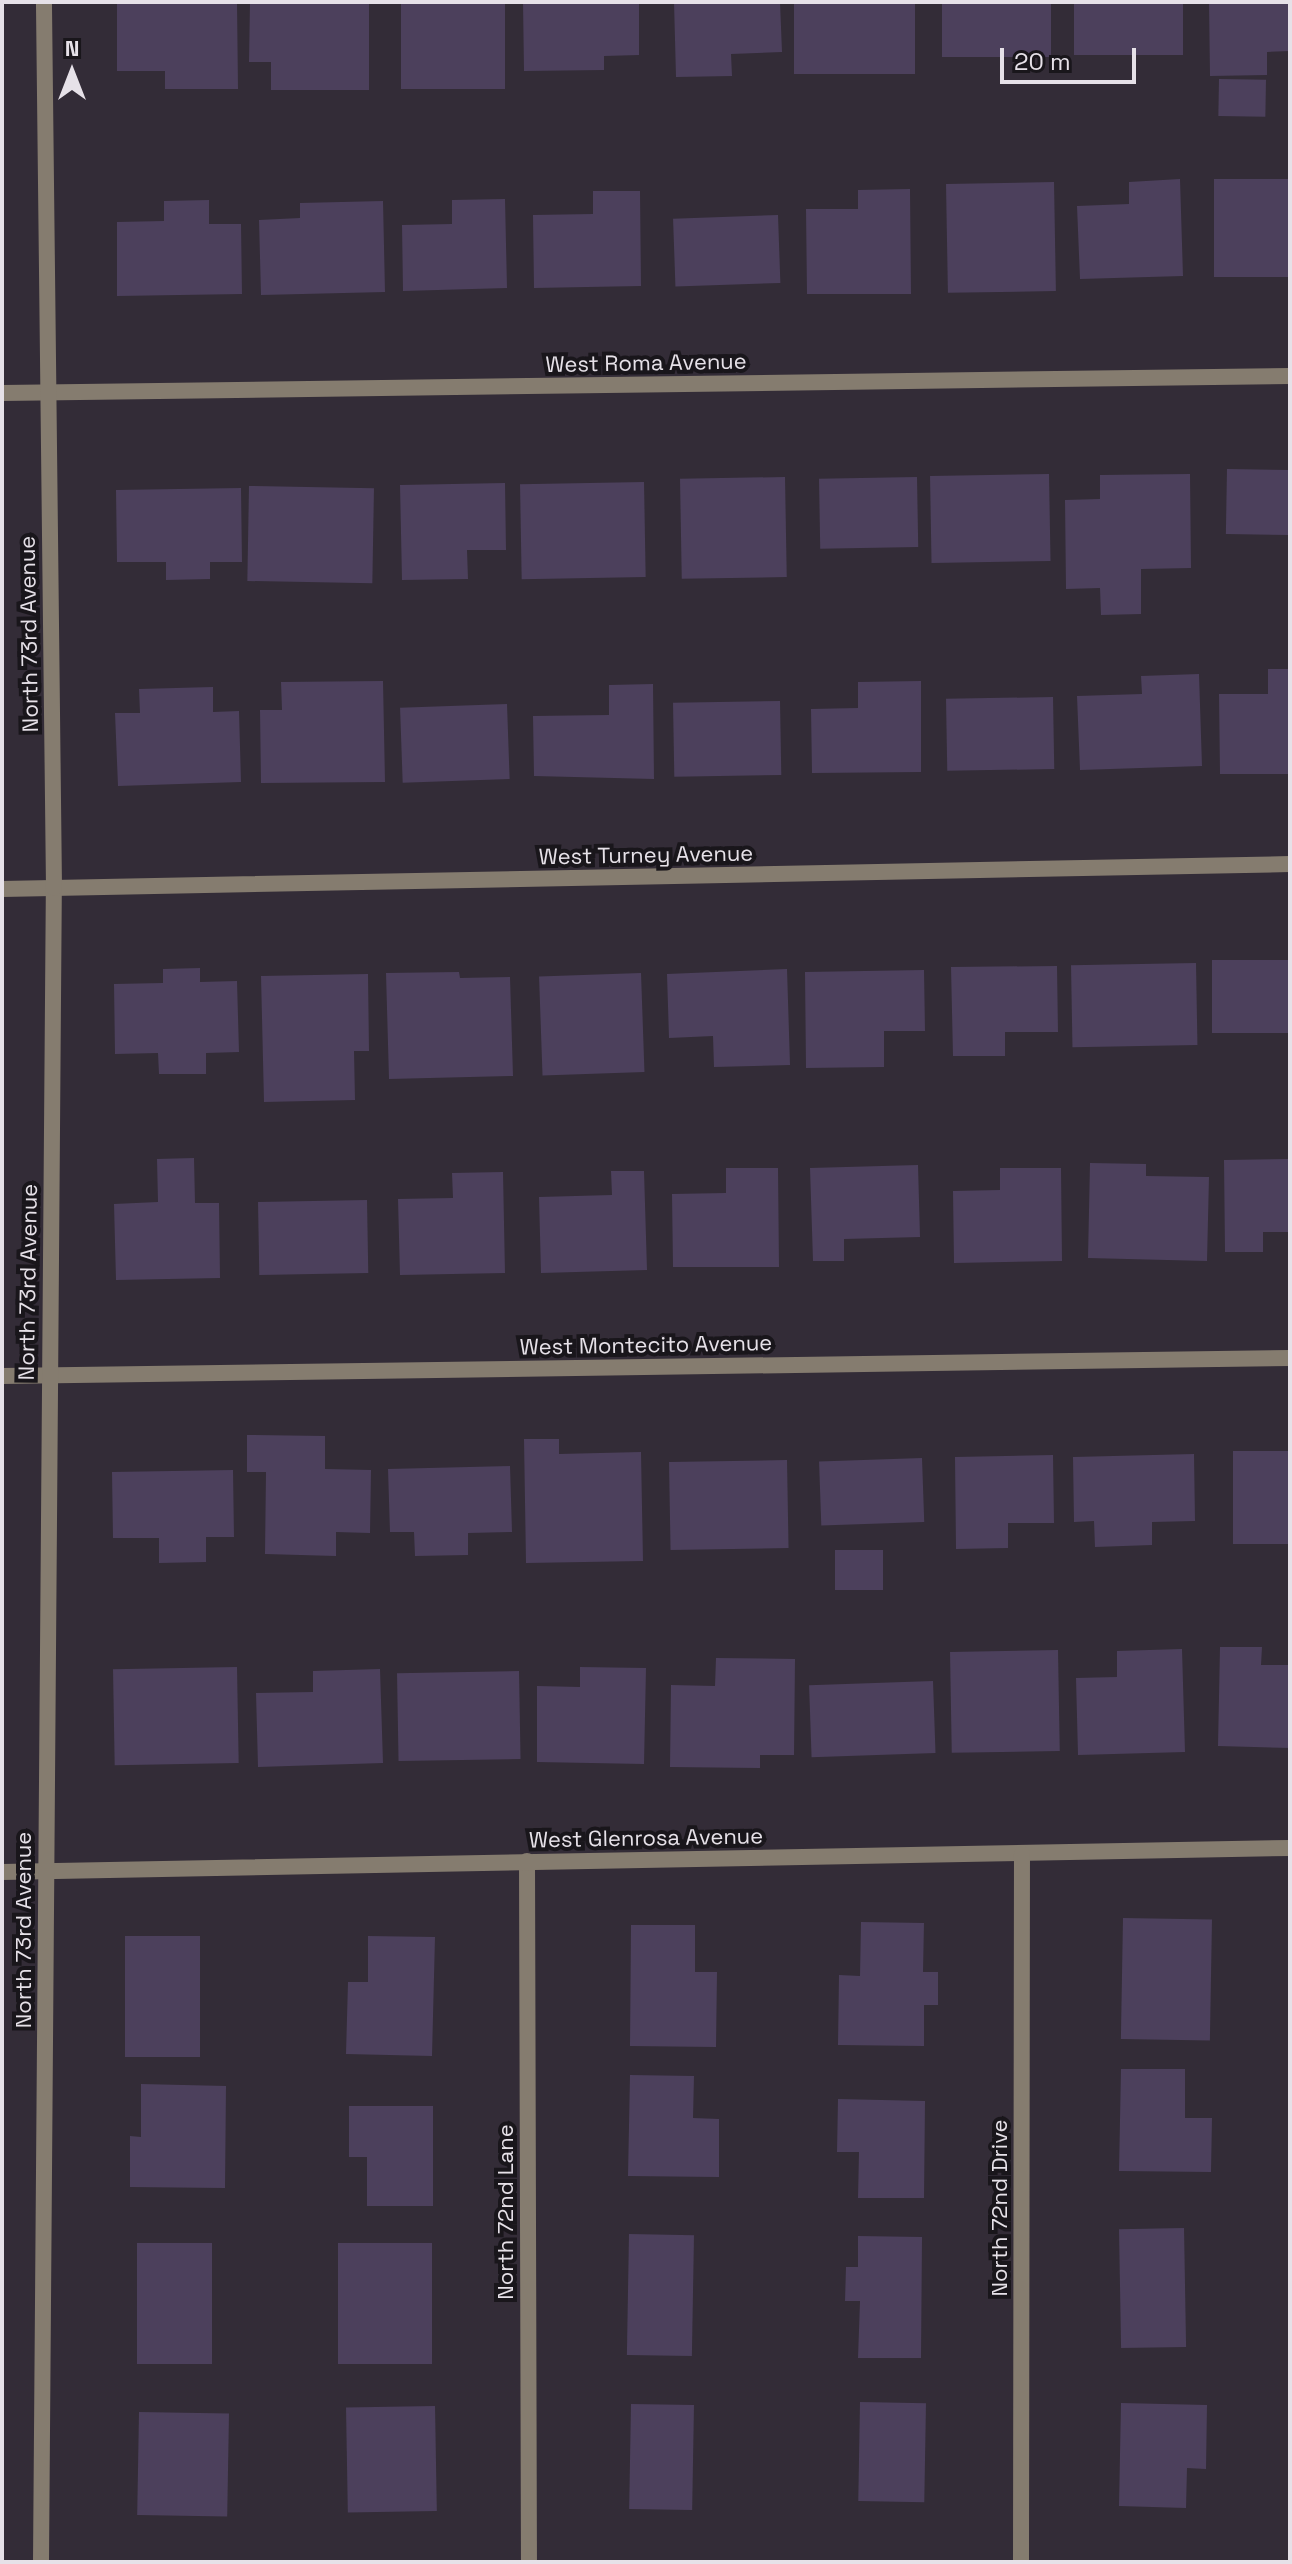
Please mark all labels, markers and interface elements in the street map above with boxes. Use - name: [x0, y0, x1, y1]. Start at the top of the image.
- north arrow: [32, 32, 112, 112]
- scale bar: [1004, 32, 1140, 82]
- text: N: [65, 34, 79, 62]
- text: 20 m: [1014, 46, 1071, 77]
- street label: West Roma Avenue: [545, 348, 747, 378]
- street label: North 73rd Avenue: [14, 535, 44, 733]
- street label: West Turney Avenue: [538, 840, 754, 870]
- street label: North 73rd Avenue: [13, 1183, 43, 1381]
- street label: West Montecito Avenue: [519, 1330, 773, 1360]
- street label: West Glenrosa Avenue: [529, 1823, 763, 1853]
- street label: North 73rd Avenue: [11, 1832, 37, 2028]
- street label: North 72nd Drive: [987, 2119, 1013, 2297]
- street label: North 72nd Lane: [493, 2124, 519, 2300]

